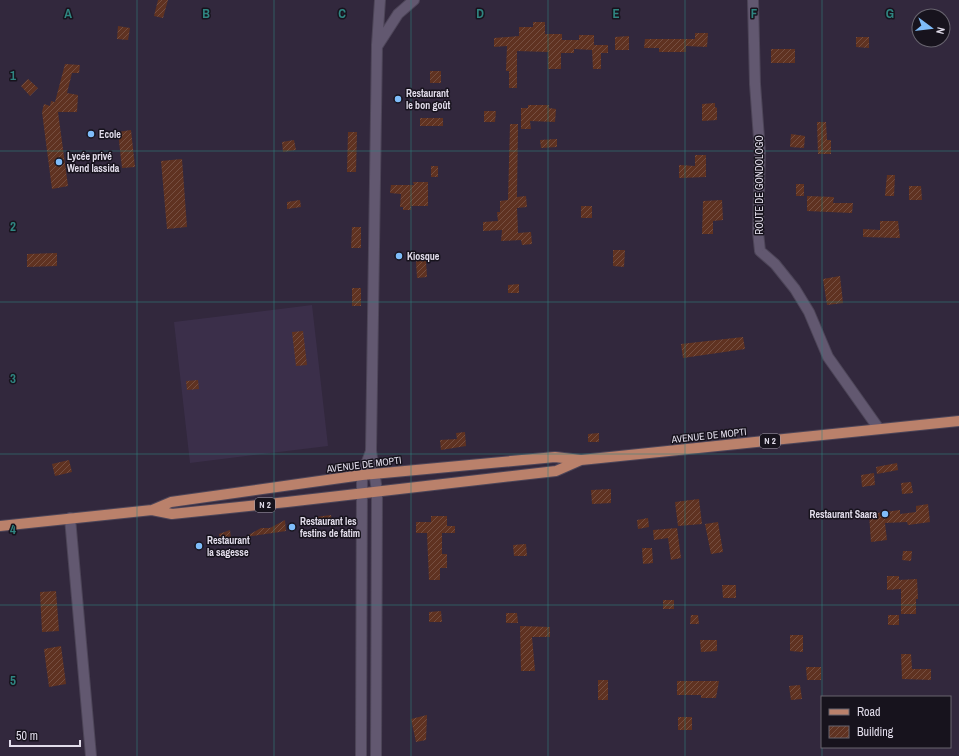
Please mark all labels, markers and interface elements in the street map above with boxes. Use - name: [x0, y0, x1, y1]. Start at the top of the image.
- text: A: [64, 5, 72, 22]
- text: B: [202, 5, 210, 22]
- text: C: [338, 5, 346, 22]
- text: D: [476, 5, 484, 22]
- text: E: [612, 5, 620, 22]
- text: F: [751, 5, 758, 22]
- text: G: [886, 5, 894, 22]
- north arrow: [911, 8, 951, 48]
- text: N: [933, 26, 948, 36]
- text: 1: [10, 67, 16, 84]
- place label: Restaurant le bon goût: [406, 87, 450, 112]
- marker: Restaurant le bon goût: [393, 94, 403, 104]
- place label: Ecole: [99, 128, 121, 141]
- marker: Ecole: [86, 129, 96, 139]
- street label: ROUTE DE GONDOLOGO: [753, 135, 766, 235]
- place label: Lycée privé Wend lassida: [67, 150, 120, 175]
- marker: Lycée privé Wend lassida: [54, 157, 64, 167]
- text: 2: [10, 218, 16, 235]
- place label: Kiosque: [407, 250, 440, 263]
- marker: Kiosque: [394, 251, 404, 261]
- text: 3: [10, 370, 16, 387]
- street label: AVENUE DE MOPTI: [670, 425, 747, 446]
- road number: N 2: [760, 434, 780, 448]
- street label: AVENUE DE MOPTI: [325, 453, 402, 476]
- road number: N 2: [255, 498, 275, 512]
- place label: Restaurant Saara: [810, 508, 877, 521]
- marker: Restaurant Saara: [880, 509, 890, 519]
- place label: Restaurant les festins de fatim: [300, 515, 360, 540]
- text: 4: [10, 521, 16, 538]
- marker: Restaurant les festins de fatim: [287, 522, 297, 532]
- place label: Restaurant la sagesse: [207, 534, 250, 559]
- marker: Restaurant la sagesse: [194, 541, 204, 551]
- text: 5: [10, 672, 16, 689]
- legend: [821, 696, 951, 748]
- text: Road: [857, 704, 881, 720]
- scale bar: [10, 722, 80, 748]
- text: Building: [857, 724, 894, 740]
- text: 50 m: [16, 728, 38, 744]

